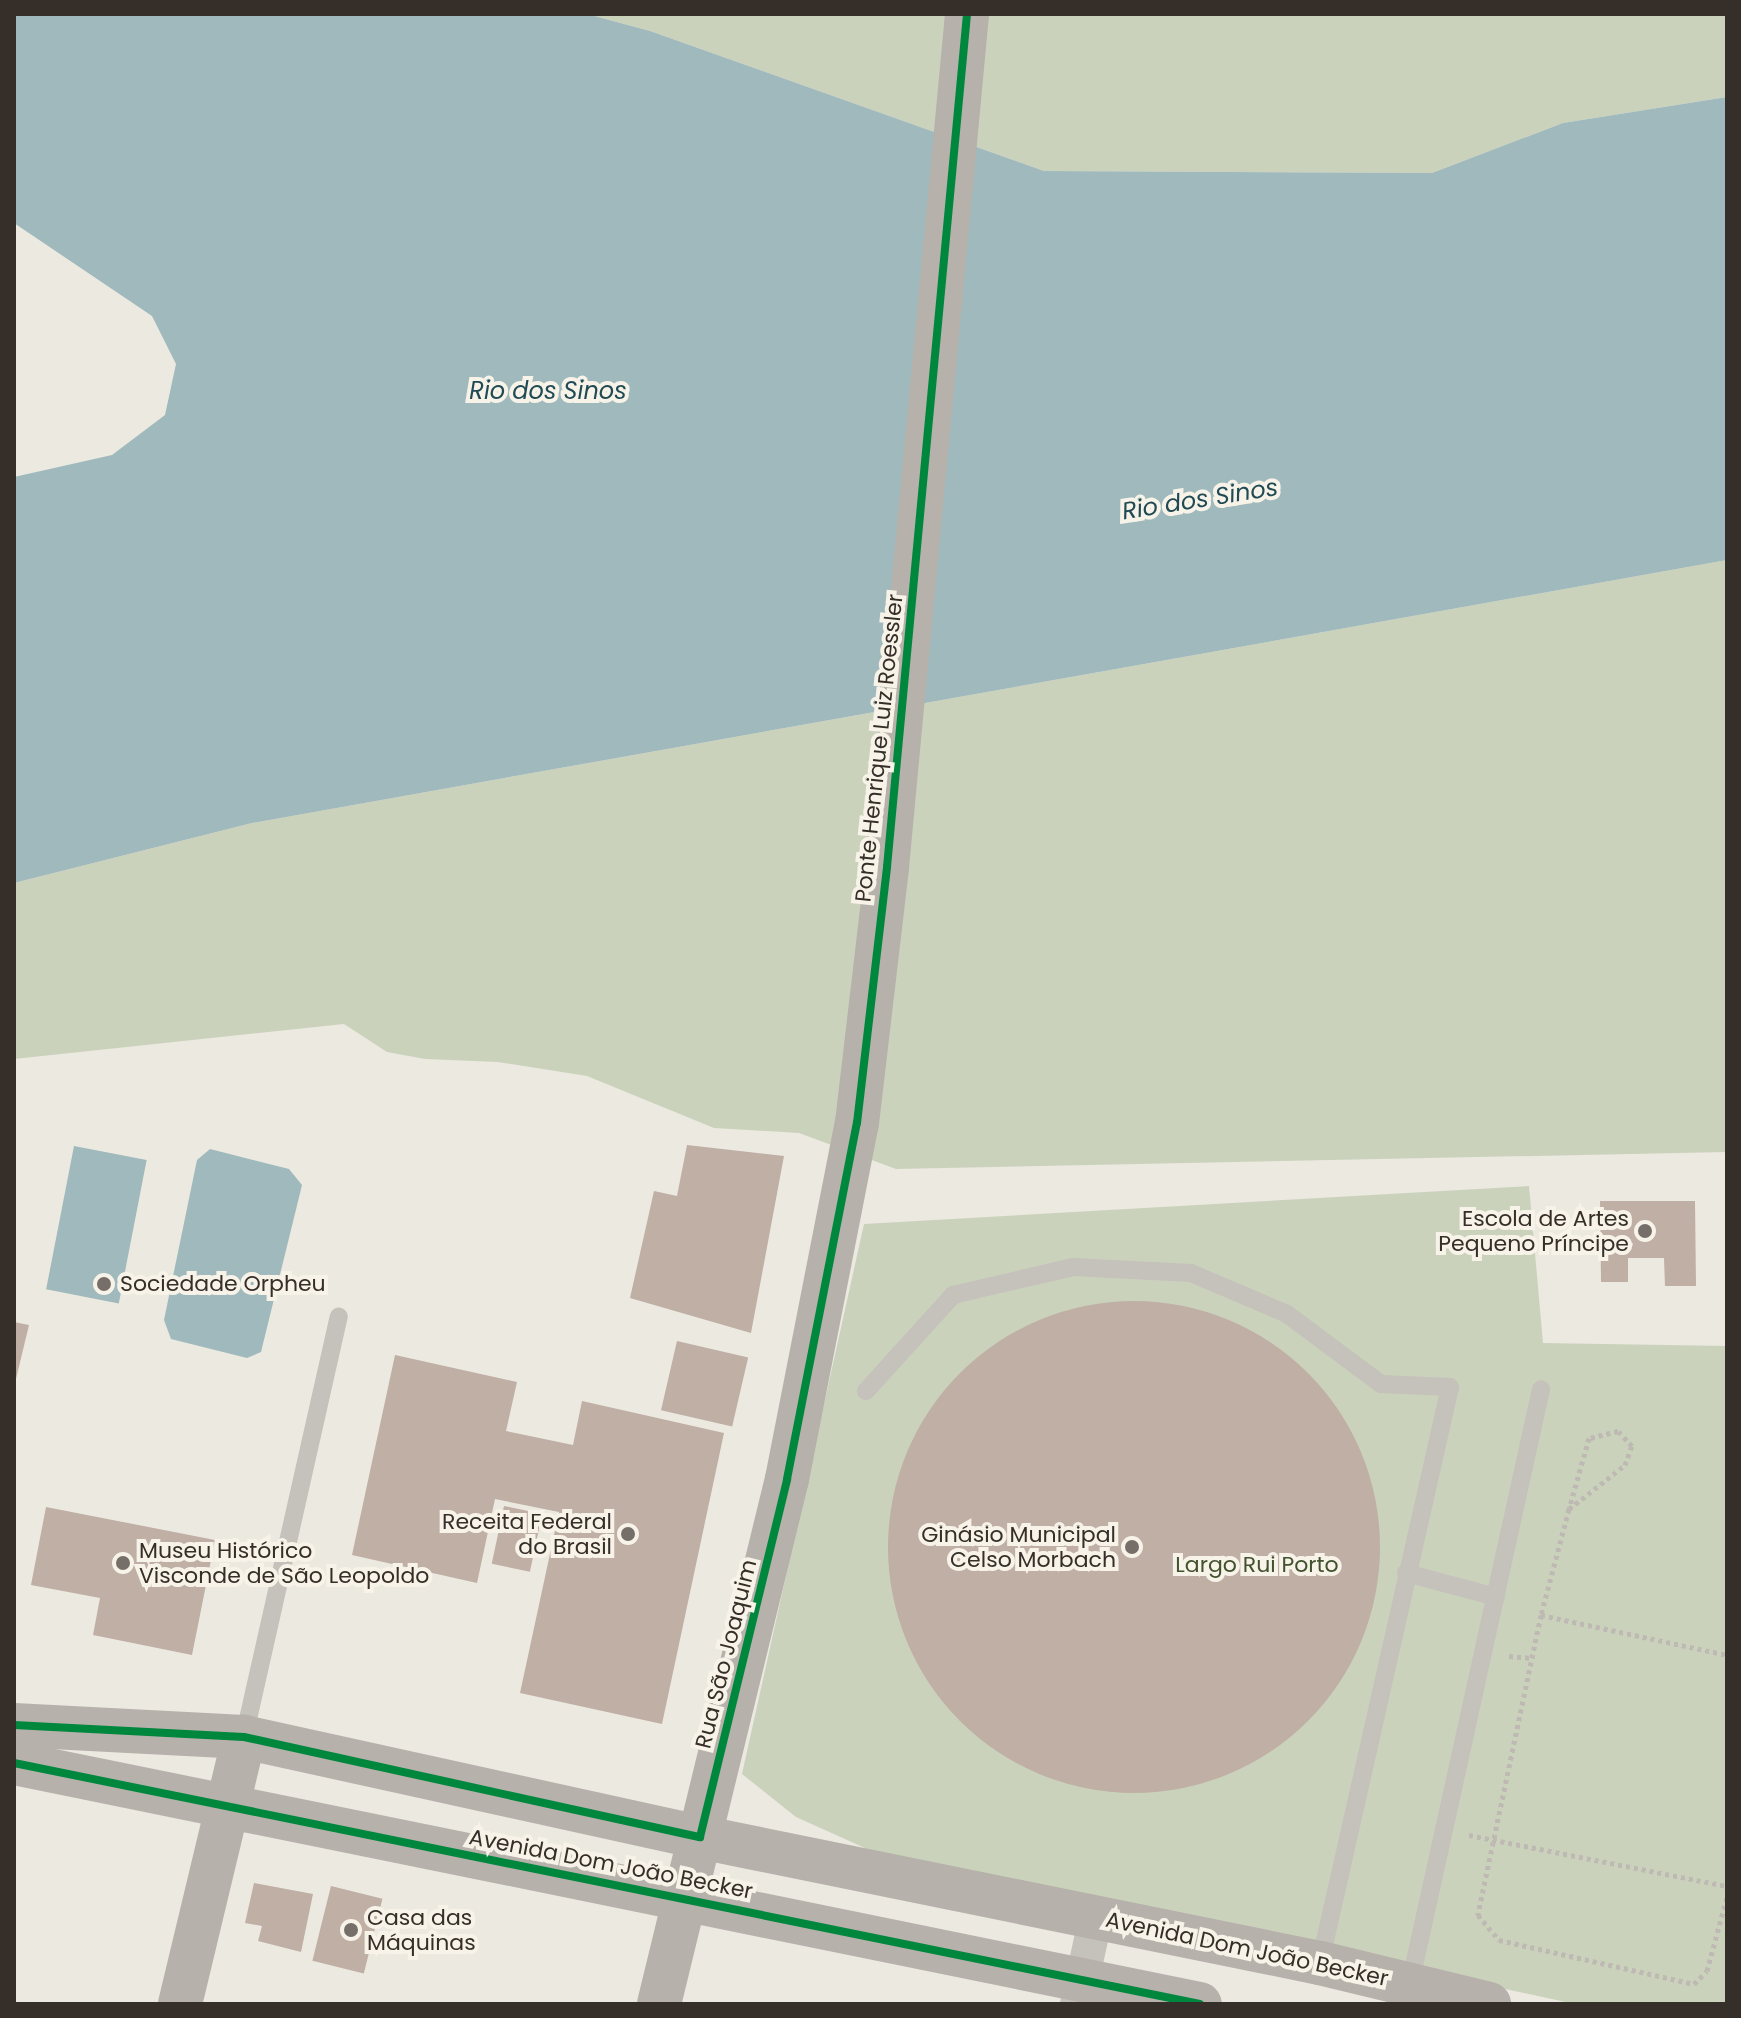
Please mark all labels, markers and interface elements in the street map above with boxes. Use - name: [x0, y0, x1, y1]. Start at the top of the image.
- water label: Rio dos Sinos: [469, 377, 627, 405]
- water label: Rio dos Sinos: [1120, 472, 1280, 526]
- street label: Ponte Henrique Luiz Roessler: [850, 593, 908, 903]
- place label: Escola de Artes Pequeno Príncipe: [1438, 1205, 1629, 1256]
- marker: Escola de Artes Pequeno Príncipe: [1636, 1222, 1654, 1240]
- place label: Sociedade Orpheu: [120, 1271, 326, 1297]
- marker: Sociedade Orpheu: [95, 1275, 113, 1293]
- place label: Receita Federal do Brasil: [442, 1508, 612, 1560]
- place label: Ginásio Municipal Celso Morbach: [921, 1521, 1116, 1572]
- marker: Receita Federal do Brasil: [619, 1525, 637, 1543]
- place label: Museu Histórico Visconde de São Leopoldo: [139, 1537, 429, 1588]
- marker: Ginásio Municipal Celso Morbach: [1123, 1538, 1141, 1556]
- park label: Largo Rui Porto: [1175, 1552, 1339, 1578]
- marker: Museu Histórico Visconde de São Leopoldo: [114, 1554, 132, 1572]
- street label: Rua São Joaquim: [690, 1557, 762, 1751]
- street label: Avenida Dom João Becker: [467, 1824, 755, 1904]
- place label: Casa das Máquinas: [367, 1904, 476, 1956]
- street label: Avenida Dom João Becker: [1103, 1906, 1391, 1992]
- marker: Casa das Máquinas: [342, 1921, 360, 1939]

